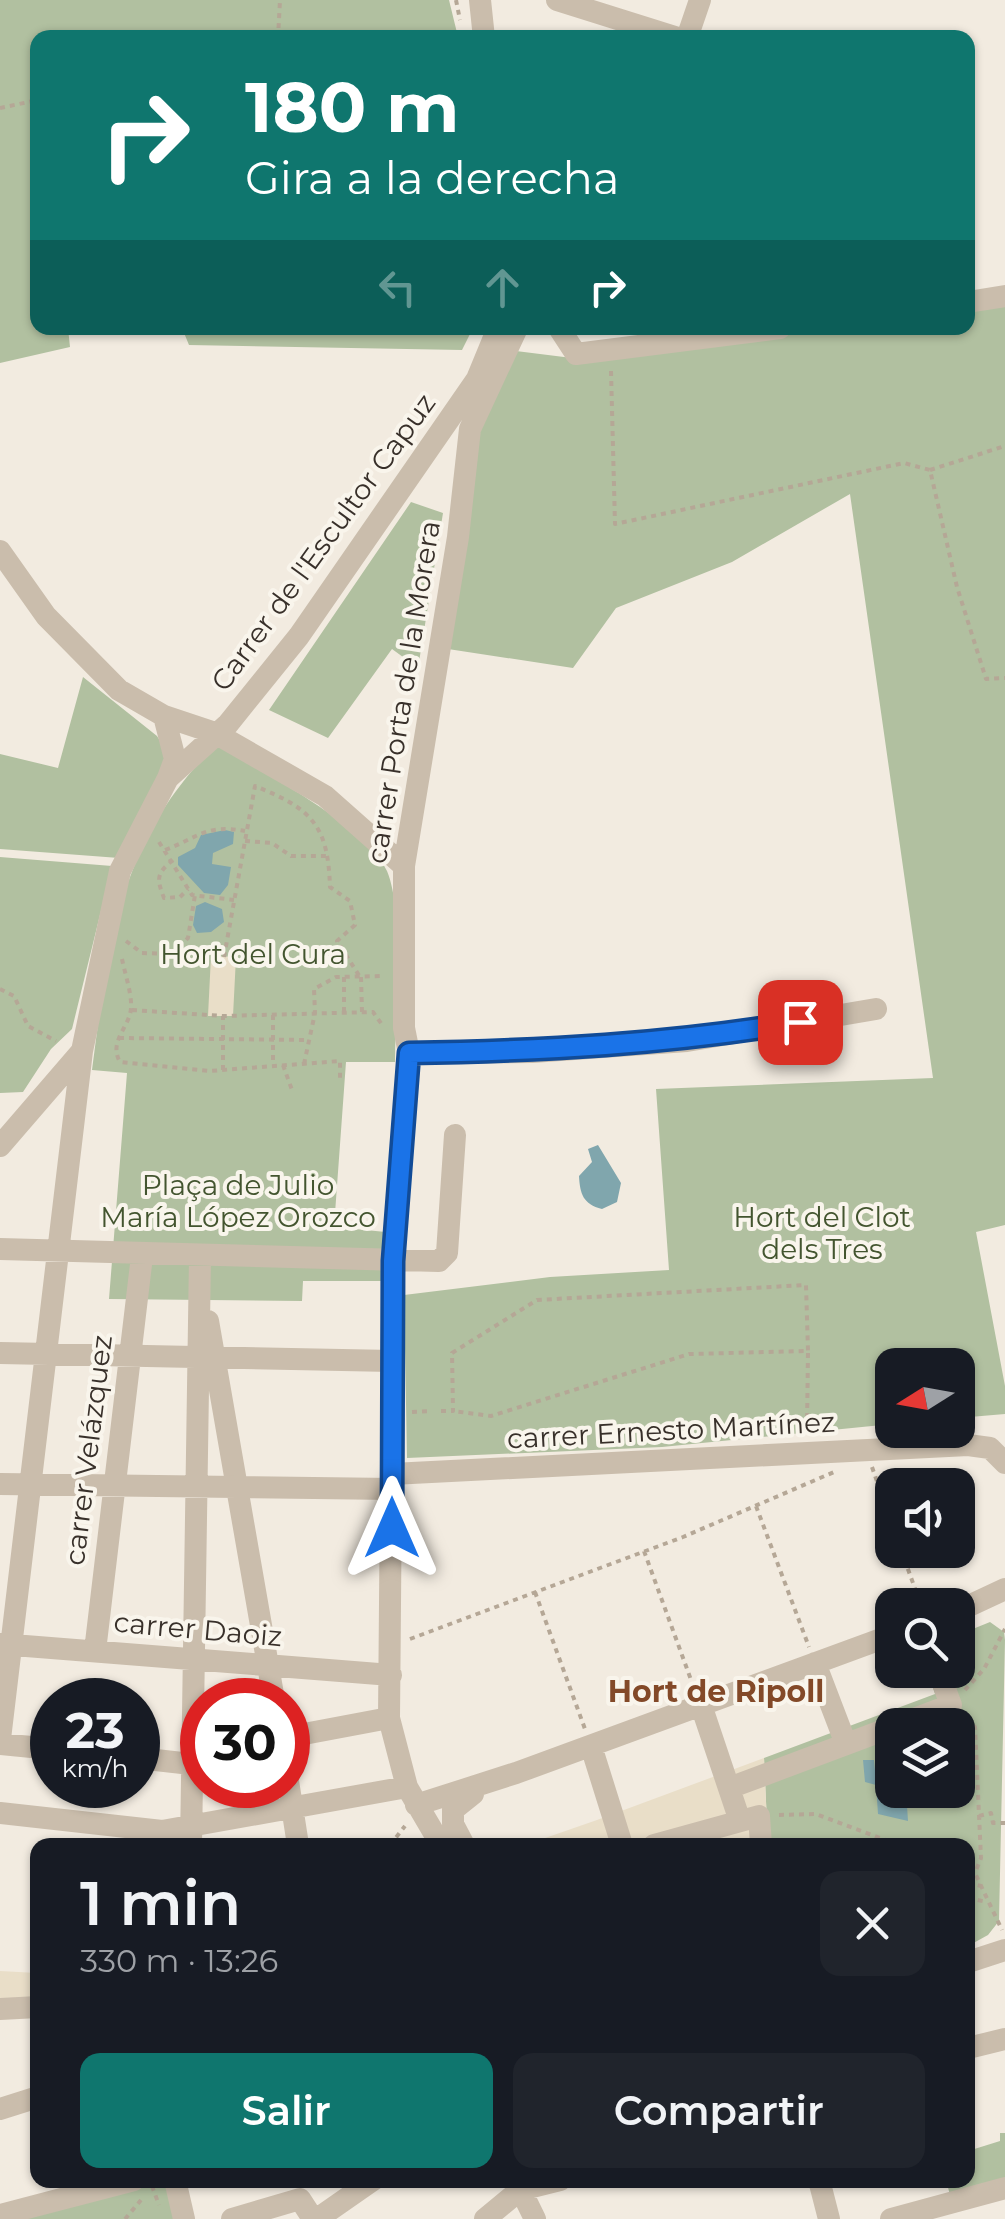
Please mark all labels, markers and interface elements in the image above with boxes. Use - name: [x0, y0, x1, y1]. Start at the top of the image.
- text: 180 m: [245, 64, 459, 150]
- icon: right: [80, 70, 210, 200]
- text: Gira a la derecha: [245, 150, 620, 205]
- icon: left: [370, 260, 425, 315]
- icon: ahead: [475, 260, 530, 315]
- icon: right: [580, 260, 635, 315]
- street label: Carrer de l'Escultor Capuz: [204, 387, 442, 697]
- street label: carrer Porta de la Morera: [359, 518, 447, 866]
- park label: Hort del Cura: [160, 937, 346, 971]
- pin: [758, 980, 843, 1065]
- icon: arrive: [773, 995, 828, 1050]
- park label: Plaça de Julio María López Orozco: [100, 1168, 376, 1234]
- park label: Hort del Clot dels Tres: [733, 1200, 911, 1266]
- street label: carrer Velázquez: [57, 1333, 119, 1567]
- north arrow: [875, 1348, 975, 1448]
- map controls: [875, 1348, 975, 1808]
- street label: carrer Ernesto Martínez: [506, 1404, 836, 1456]
- button: sound: [875, 1468, 975, 1568]
- position arrow: [340, 1476, 444, 1580]
- button: search: [875, 1588, 975, 1688]
- street label: carrer Daoiz: [112, 1605, 284, 1653]
- district label: Hort de Ripoll: [608, 1673, 824, 1710]
- speed limit sign: 30: [180, 1678, 310, 1808]
- text: 23: [65, 1700, 125, 1761]
- button: layers: [875, 1708, 975, 1808]
- text: km/h: [62, 1753, 128, 1783]
- text: 1 min: [80, 1867, 241, 1940]
- button: close: [820, 1871, 925, 1976]
- text: 330 m · 13:26: [80, 1941, 278, 1980]
- button: Salir: [80, 2053, 493, 2168]
- button: Compartir: [513, 2053, 925, 2168]

